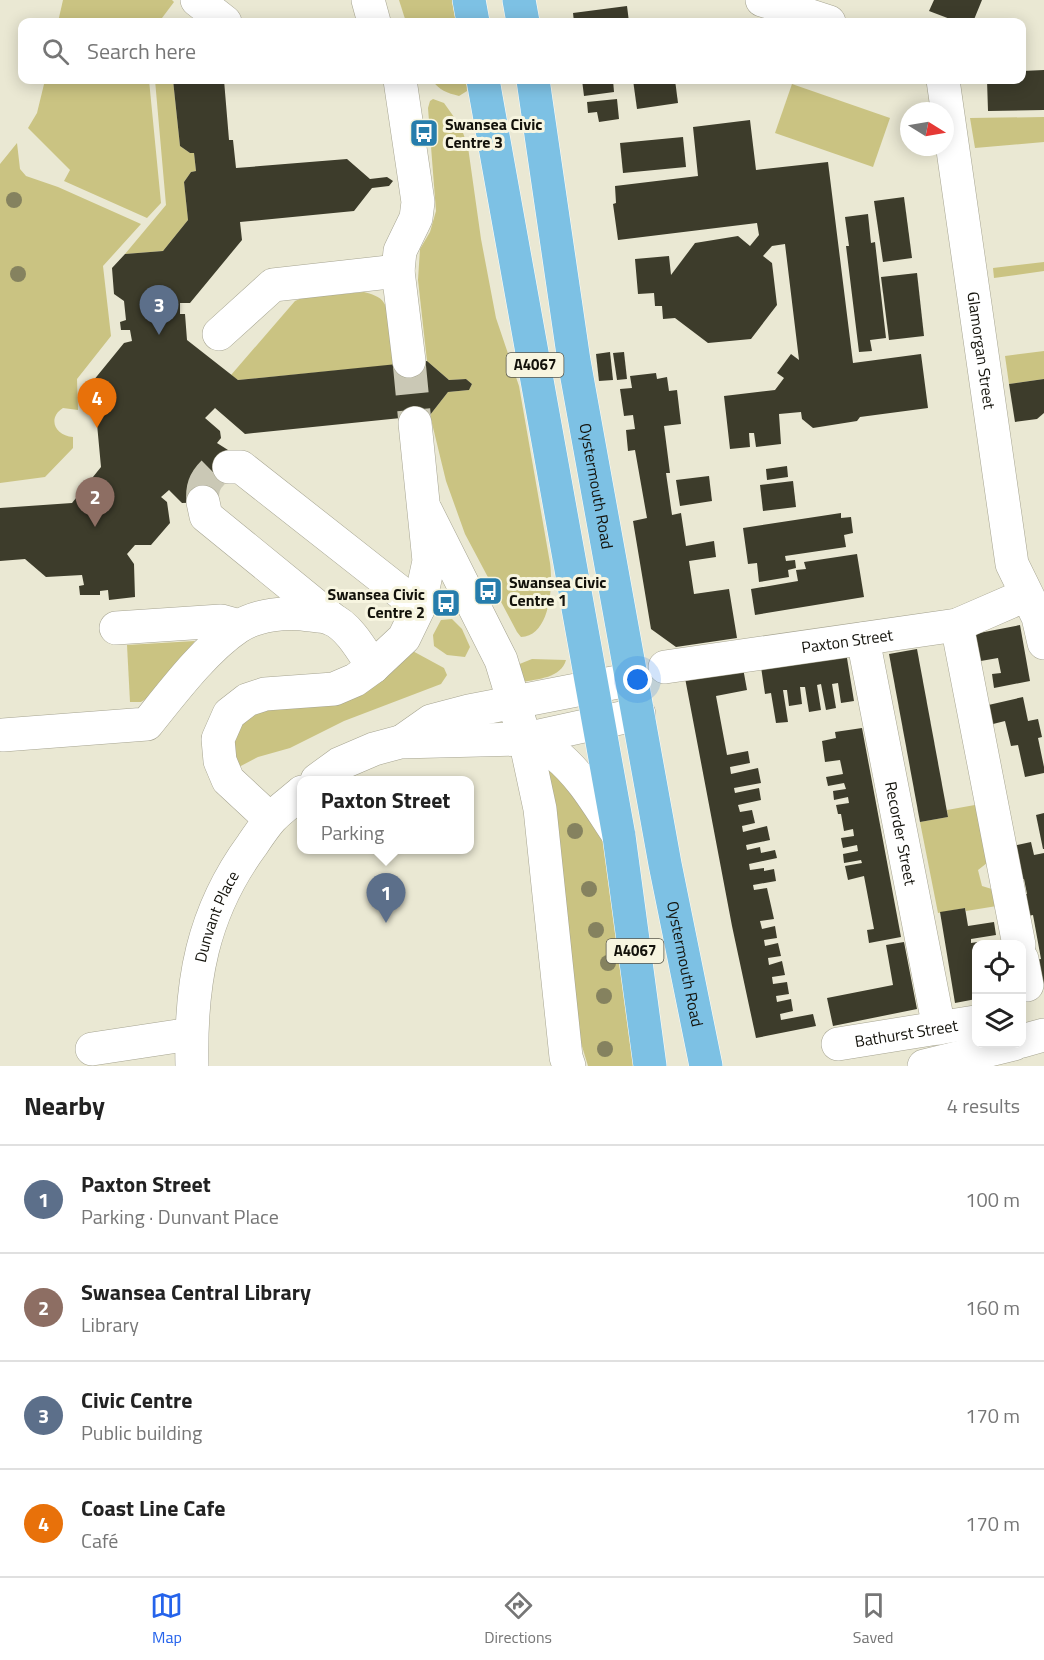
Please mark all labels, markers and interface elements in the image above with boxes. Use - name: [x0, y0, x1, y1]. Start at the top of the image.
- search box: [18, 18, 1026, 84]
- text: Search here: [87, 34, 196, 68]
- icon: search: [39, 35, 72, 68]
- north arrow: [900, 102, 954, 156]
- place label: Swansea Civic Centre 3: [445, 112, 542, 154]
- bus stop icon: Swansea Civic Centre 3: [408, 117, 440, 149]
- pin: 3: [140, 286, 178, 335]
- street label: Glamorgan Street: [961, 290, 1002, 411]
- road number: A4067: [506, 353, 564, 377]
- pin: 4: [78, 378, 116, 428]
- street label: Oystermouth Road: [573, 421, 620, 551]
- pin: 2: [76, 478, 115, 527]
- place label: Swansea Civic Centre 1: [509, 570, 606, 612]
- bus stop icon: Swansea Civic Centre 1: [472, 575, 504, 607]
- place label: Swansea Civic Centre 2: [328, 582, 425, 624]
- bus stop icon: Swansea Civic Centre 2: [430, 587, 462, 619]
- street label: Paxton Street: [800, 622, 895, 659]
- your location: [623, 665, 652, 694]
- popup: [297, 776, 474, 854]
- street label: Recorder Street: [879, 779, 923, 888]
- text: Paxton Street: [321, 783, 450, 817]
- text: Parking: [321, 817, 384, 848]
- street label: Dunvant Place: [188, 866, 245, 965]
- pin: 1: [366, 874, 406, 923]
- street label: Oystermouth Road: [661, 899, 710, 1029]
- road number: A4067: [606, 939, 664, 963]
- map controls: [972, 940, 1026, 1048]
- button: locate: [972, 940, 1026, 994]
- button: layers: [972, 994, 1026, 1048]
- street label: Bathurst Street: [853, 1013, 960, 1053]
- text: Nearby: [24, 1086, 105, 1125]
- text: 4 results: [947, 1090, 1020, 1121]
- text: Paxton Street: [81, 1167, 211, 1201]
- text: 1: [38, 1184, 49, 1215]
- text: 100 m: [965, 1184, 1020, 1215]
- text: Parking · Dunvant Place: [81, 1201, 279, 1232]
- text: Swansea Central Library: [81, 1275, 311, 1309]
- text: 2: [38, 1292, 49, 1323]
- text: 160 m: [965, 1292, 1020, 1323]
- text: Library: [81, 1309, 139, 1340]
- text: Civic Centre: [81, 1383, 192, 1417]
- text: 3: [38, 1400, 49, 1431]
- text: 170 m: [965, 1400, 1020, 1431]
- text: Public building: [81, 1417, 202, 1448]
- text: Coast Line Cafe: [81, 1491, 225, 1525]
- text: 4: [38, 1508, 49, 1539]
- text: 170 m: [965, 1508, 1020, 1539]
- text: Café: [81, 1525, 118, 1556]
- tab: Map: [150, 1589, 183, 1649]
- tab: Directions: [484, 1589, 552, 1649]
- tab: Saved: [853, 1589, 894, 1649]

